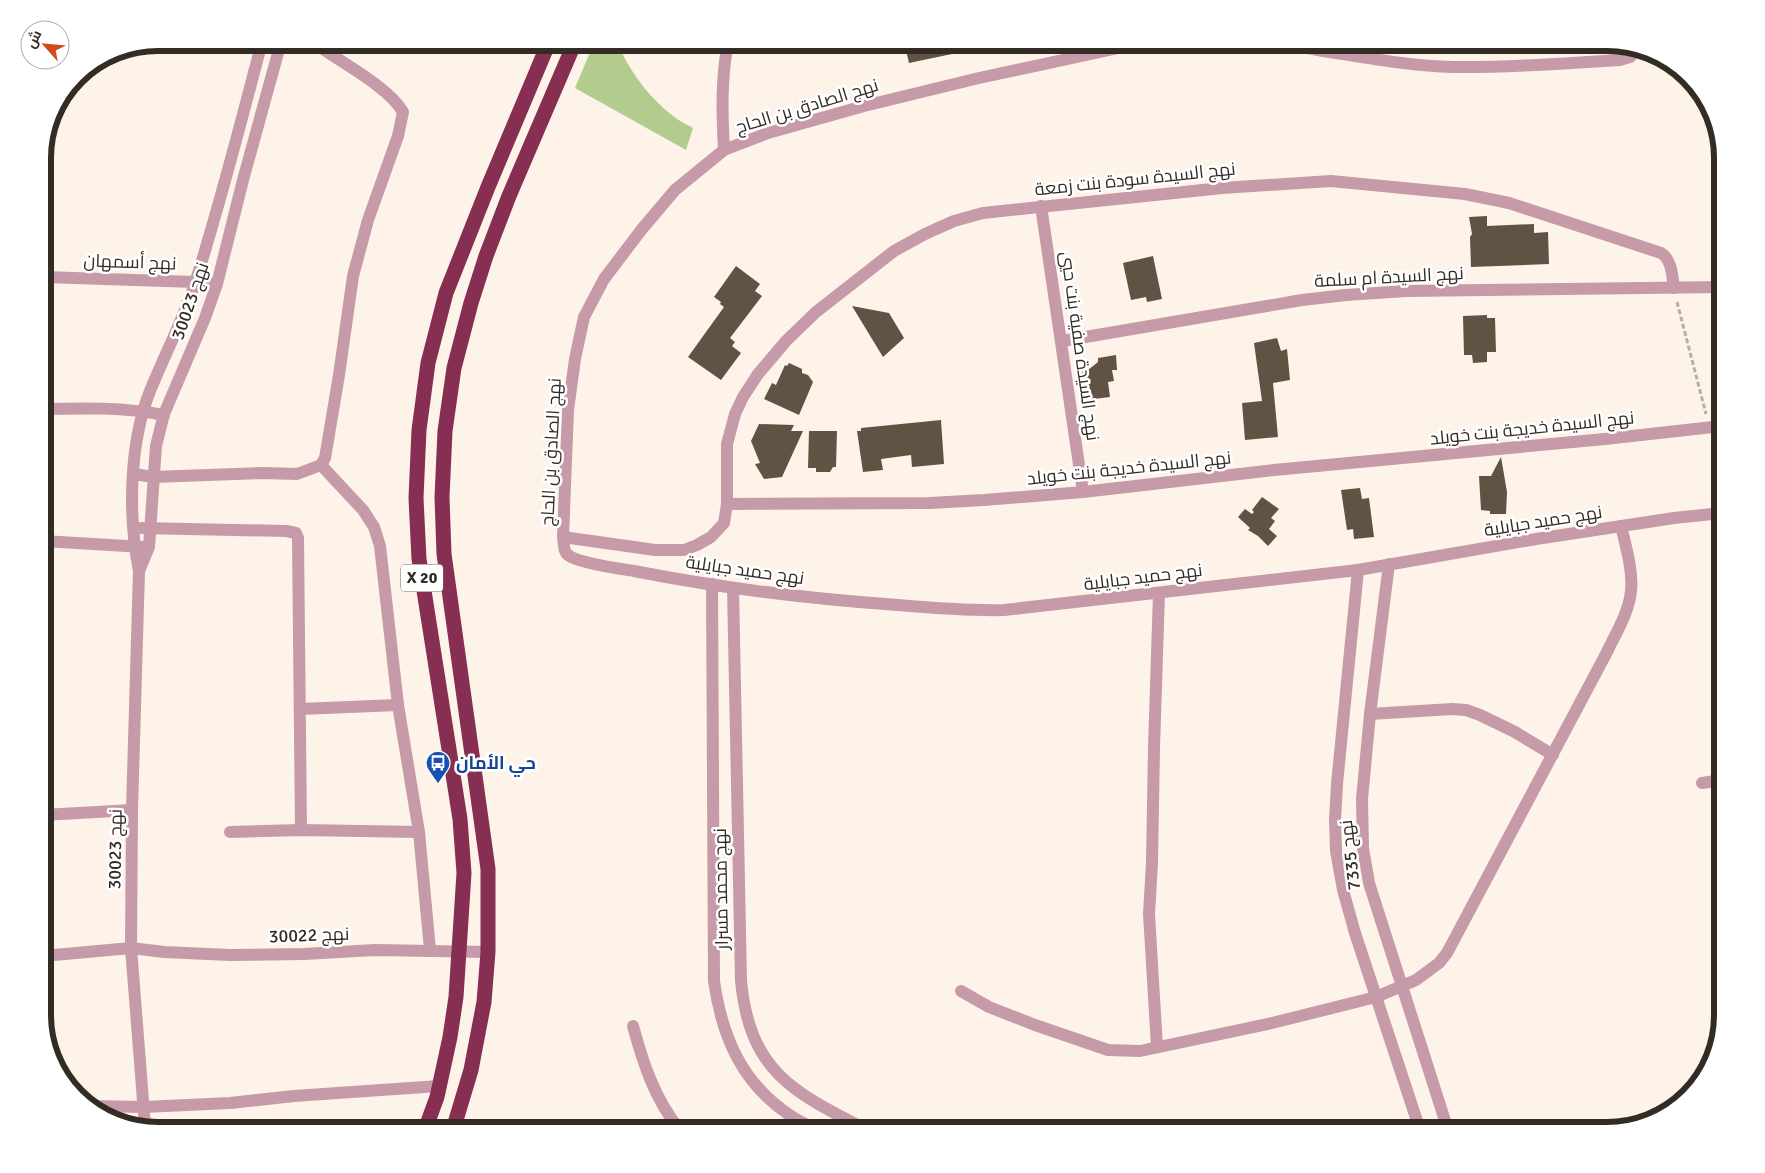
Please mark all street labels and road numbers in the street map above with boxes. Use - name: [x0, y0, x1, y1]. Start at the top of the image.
- street label: نهج الصادق بن الحاج: [733, 74, 881, 139]
- street label: نهج السيدة سودة بنت زمعة: [1033, 158, 1237, 201]
- street label: نهج أسمهان: [83, 249, 177, 276]
- street label: نهج السيدة صفية بنت حيي: [1055, 250, 1104, 442]
- street label: نهج 30023: [166, 259, 214, 343]
- street label: نهج السيدة ام سلمة: [1314, 262, 1464, 293]
- street label: نهج الصادق بن الحاج: [536, 377, 567, 527]
- street label: نهج السيدة خديجة بنت خويلد: [1429, 406, 1635, 451]
- street label: نهج السيدة خديجة بنت خويلد: [1026, 446, 1232, 491]
- street label: نهج حميد جبايلية: [1482, 501, 1604, 542]
- street label: نهج حميد جبايلية: [684, 551, 806, 590]
- street label: نهج حميد جبايلية: [1082, 559, 1204, 596]
- road number: X 20: [401, 564, 443, 592]
- street label: نهج 30023: [103, 809, 128, 889]
- street label: نهج 7335: [1335, 818, 1366, 891]
- street label: نهج محمد مسرار: [709, 828, 734, 951]
- street label: نهج 30022: [268, 923, 350, 948]

